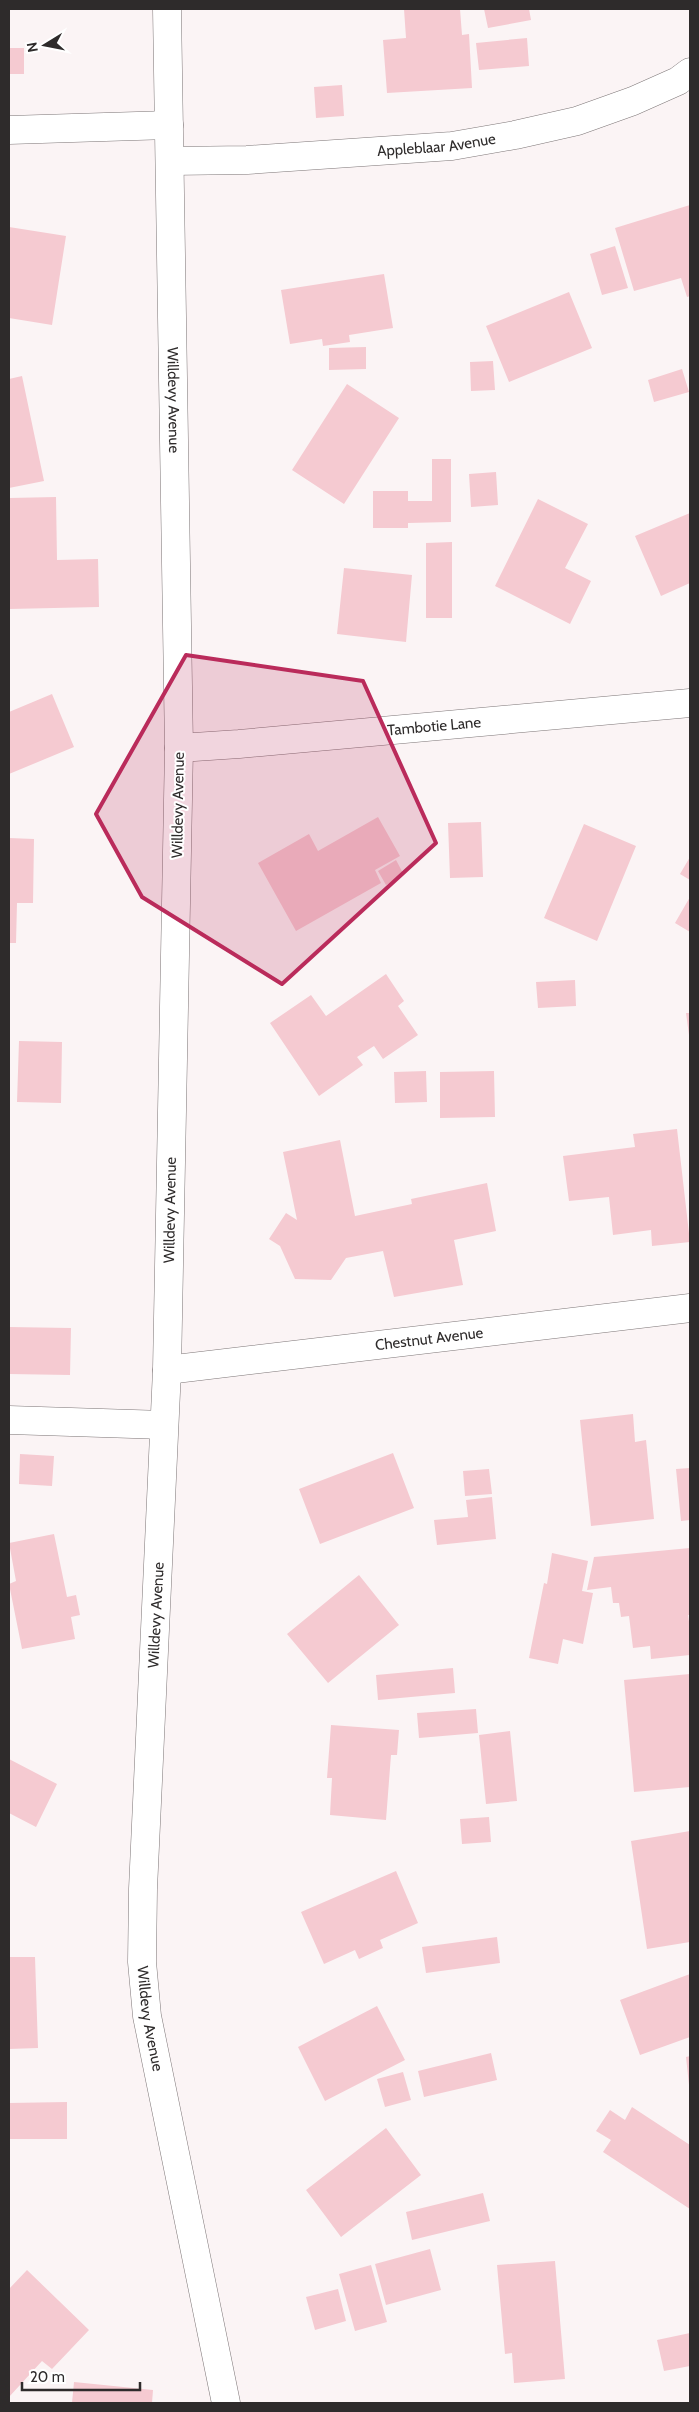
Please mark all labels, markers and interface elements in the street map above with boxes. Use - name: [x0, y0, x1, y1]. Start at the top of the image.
- north arrow: [20, 20, 70, 70]
- text: N: [22, 41, 42, 54]
- street label: Appleblaar Avenue: [377, 129, 497, 160]
- street label: Willdevy Avenue: [163, 347, 183, 454]
- street label: Tambotie Lane: [386, 713, 482, 739]
- street label: Willdevy Avenue: [168, 751, 188, 858]
- street label: Willdevy Avenue: [160, 1156, 180, 1263]
- street label: Chestnut Avenue: [374, 1324, 484, 1354]
- street label: Willdevy Avenue: [144, 1561, 168, 1668]
- street label: Willdevy Avenue: [133, 1965, 167, 2073]
- scale bar: [22, 2360, 140, 2392]
- text: 20 m: [30, 2368, 65, 2386]

